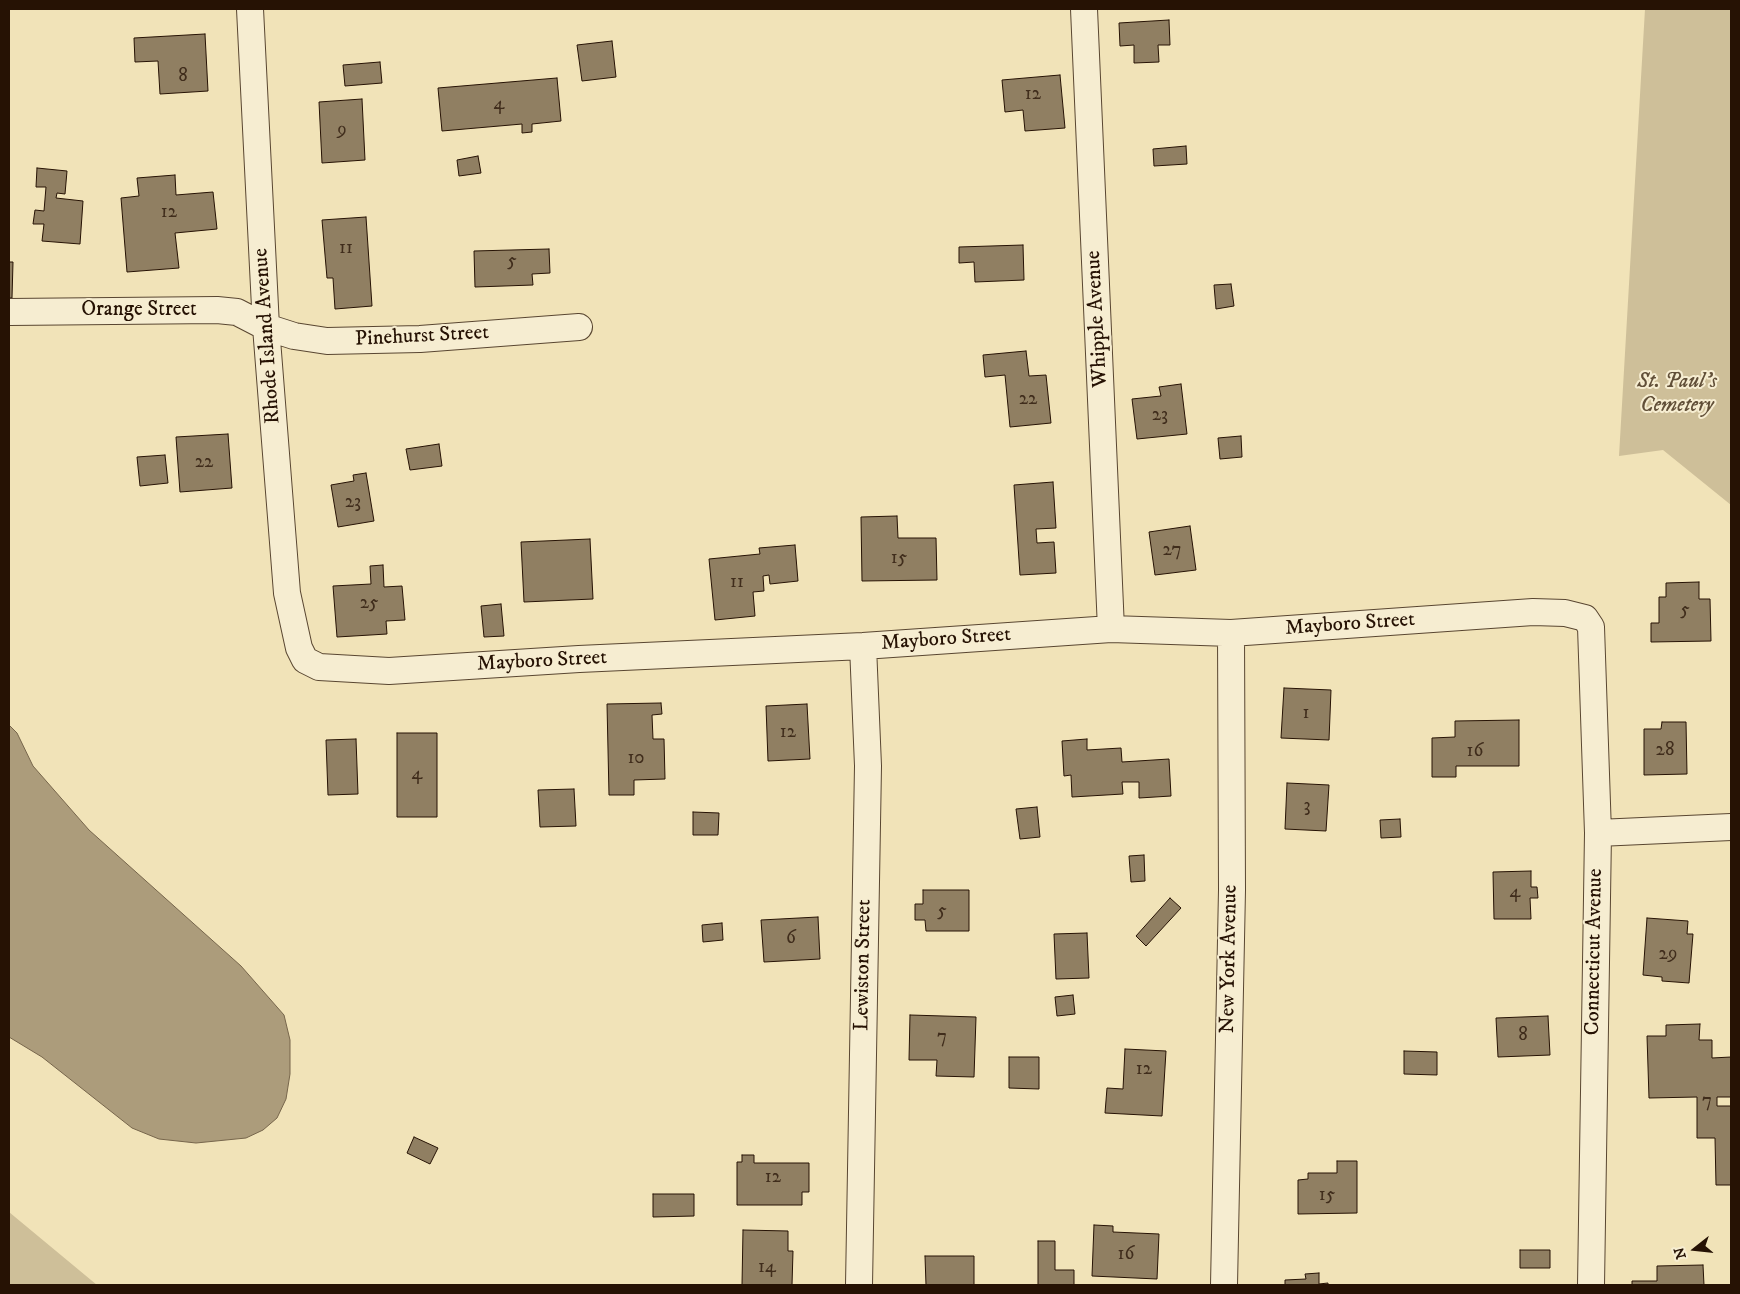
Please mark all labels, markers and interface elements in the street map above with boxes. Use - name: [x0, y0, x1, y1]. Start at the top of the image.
- house number: 8: [178, 66, 188, 88]
- house number: 12: [1025, 84, 1041, 106]
- house number: 4: [494, 94, 504, 116]
- house number: 9: [337, 120, 347, 142]
- house number: 12: [161, 202, 177, 224]
- house number: 11: [339, 238, 353, 260]
- street label: Rhode Island Avenue: [249, 247, 287, 425]
- street label: Whipple Avenue: [1082, 250, 1114, 388]
- house number: 5: [507, 251, 517, 273]
- street label: Orange Street: [81, 298, 197, 324]
- street label: Pinehurst Street: [354, 321, 490, 353]
- park label: St. Paul's Cemetery: [1637, 370, 1717, 420]
- house number: 22: [1019, 389, 1037, 411]
- house number: 23: [1152, 405, 1168, 427]
- house number: 22: [195, 452, 213, 474]
- house number: 23: [345, 492, 361, 514]
- house number: 27: [1163, 540, 1181, 562]
- house number: 15: [891, 548, 907, 570]
- house number: 11: [730, 572, 744, 594]
- house number: 25: [360, 593, 378, 615]
- house number: 5: [1680, 600, 1690, 622]
- street label: Mayboro Street: [1284, 608, 1416, 642]
- street label: Mayboro Street: [880, 623, 1012, 657]
- street label: Mayboro Street: [476, 646, 608, 678]
- house number: 1: [1303, 703, 1309, 725]
- house number: 12: [780, 722, 796, 744]
- house number: 28: [1656, 740, 1674, 762]
- house number: 16: [1467, 741, 1483, 763]
- house number: 10: [627, 748, 645, 770]
- house number: 4: [412, 764, 422, 786]
- house number: 3: [1303, 796, 1311, 818]
- street label: Connecticut Avenue: [1581, 868, 1609, 1036]
- house number: 4: [1510, 882, 1520, 904]
- street label: New York Avenue: [1216, 884, 1244, 1034]
- street label: Lewiston Street: [850, 899, 878, 1031]
- house number: 5: [937, 901, 947, 923]
- house number: 6: [786, 928, 796, 950]
- house number: 29: [1659, 944, 1677, 966]
- house number: 8: [1518, 1025, 1528, 1047]
- house number: 7: [937, 1027, 947, 1049]
- house number: 12: [1136, 1059, 1152, 1081]
- house number: 7: [1702, 1091, 1712, 1113]
- house number: 12: [765, 1167, 781, 1189]
- house number: 15: [1319, 1185, 1335, 1207]
- north arrow: [1670, 1224, 1720, 1274]
- house number: 16: [1118, 1244, 1134, 1266]
- text: N: [1670, 1245, 1691, 1261]
- house number: 14: [758, 1257, 776, 1279]

